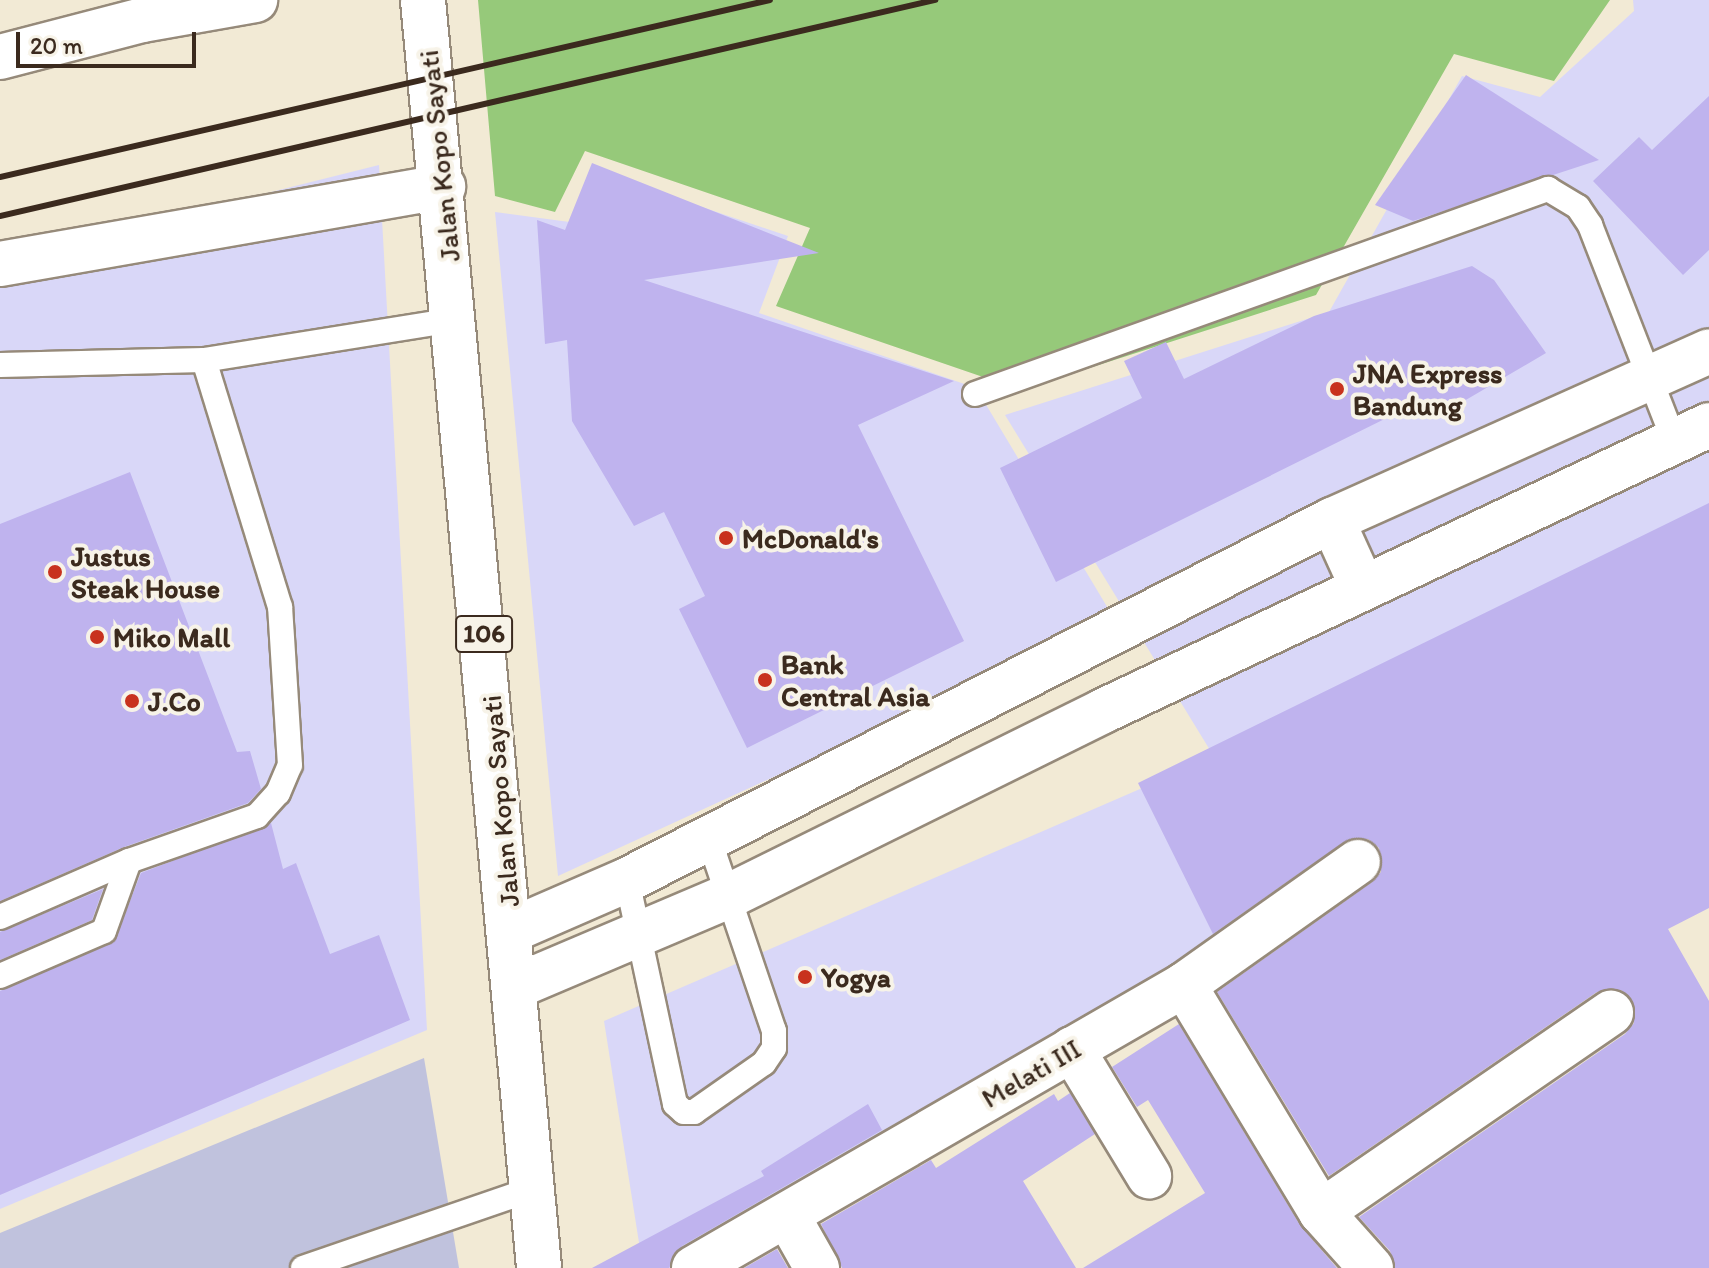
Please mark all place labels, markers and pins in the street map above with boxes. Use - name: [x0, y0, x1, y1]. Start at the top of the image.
- place label: JNA Express Bandung: [1353, 356, 1502, 422]
- marker: JNA Express Bandung: [1328, 380, 1346, 398]
- place label: McDonald's: [742, 521, 879, 555]
- marker: McDonald's: [717, 529, 735, 547]
- place label: Justus Steak House: [71, 539, 220, 605]
- marker: Justus Steak House: [46, 563, 64, 581]
- place label: Miko Mall: [113, 620, 230, 654]
- marker: Miko Mall: [88, 628, 106, 646]
- place label: Bank Central Asia: [781, 647, 929, 713]
- marker: Bank Central Asia: [756, 671, 774, 689]
- place label: J.Co: [148, 684, 201, 718]
- marker: J.Co: [123, 692, 141, 710]
- place label: Yogya: [821, 960, 891, 994]
- marker: Yogya: [796, 968, 814, 986]

